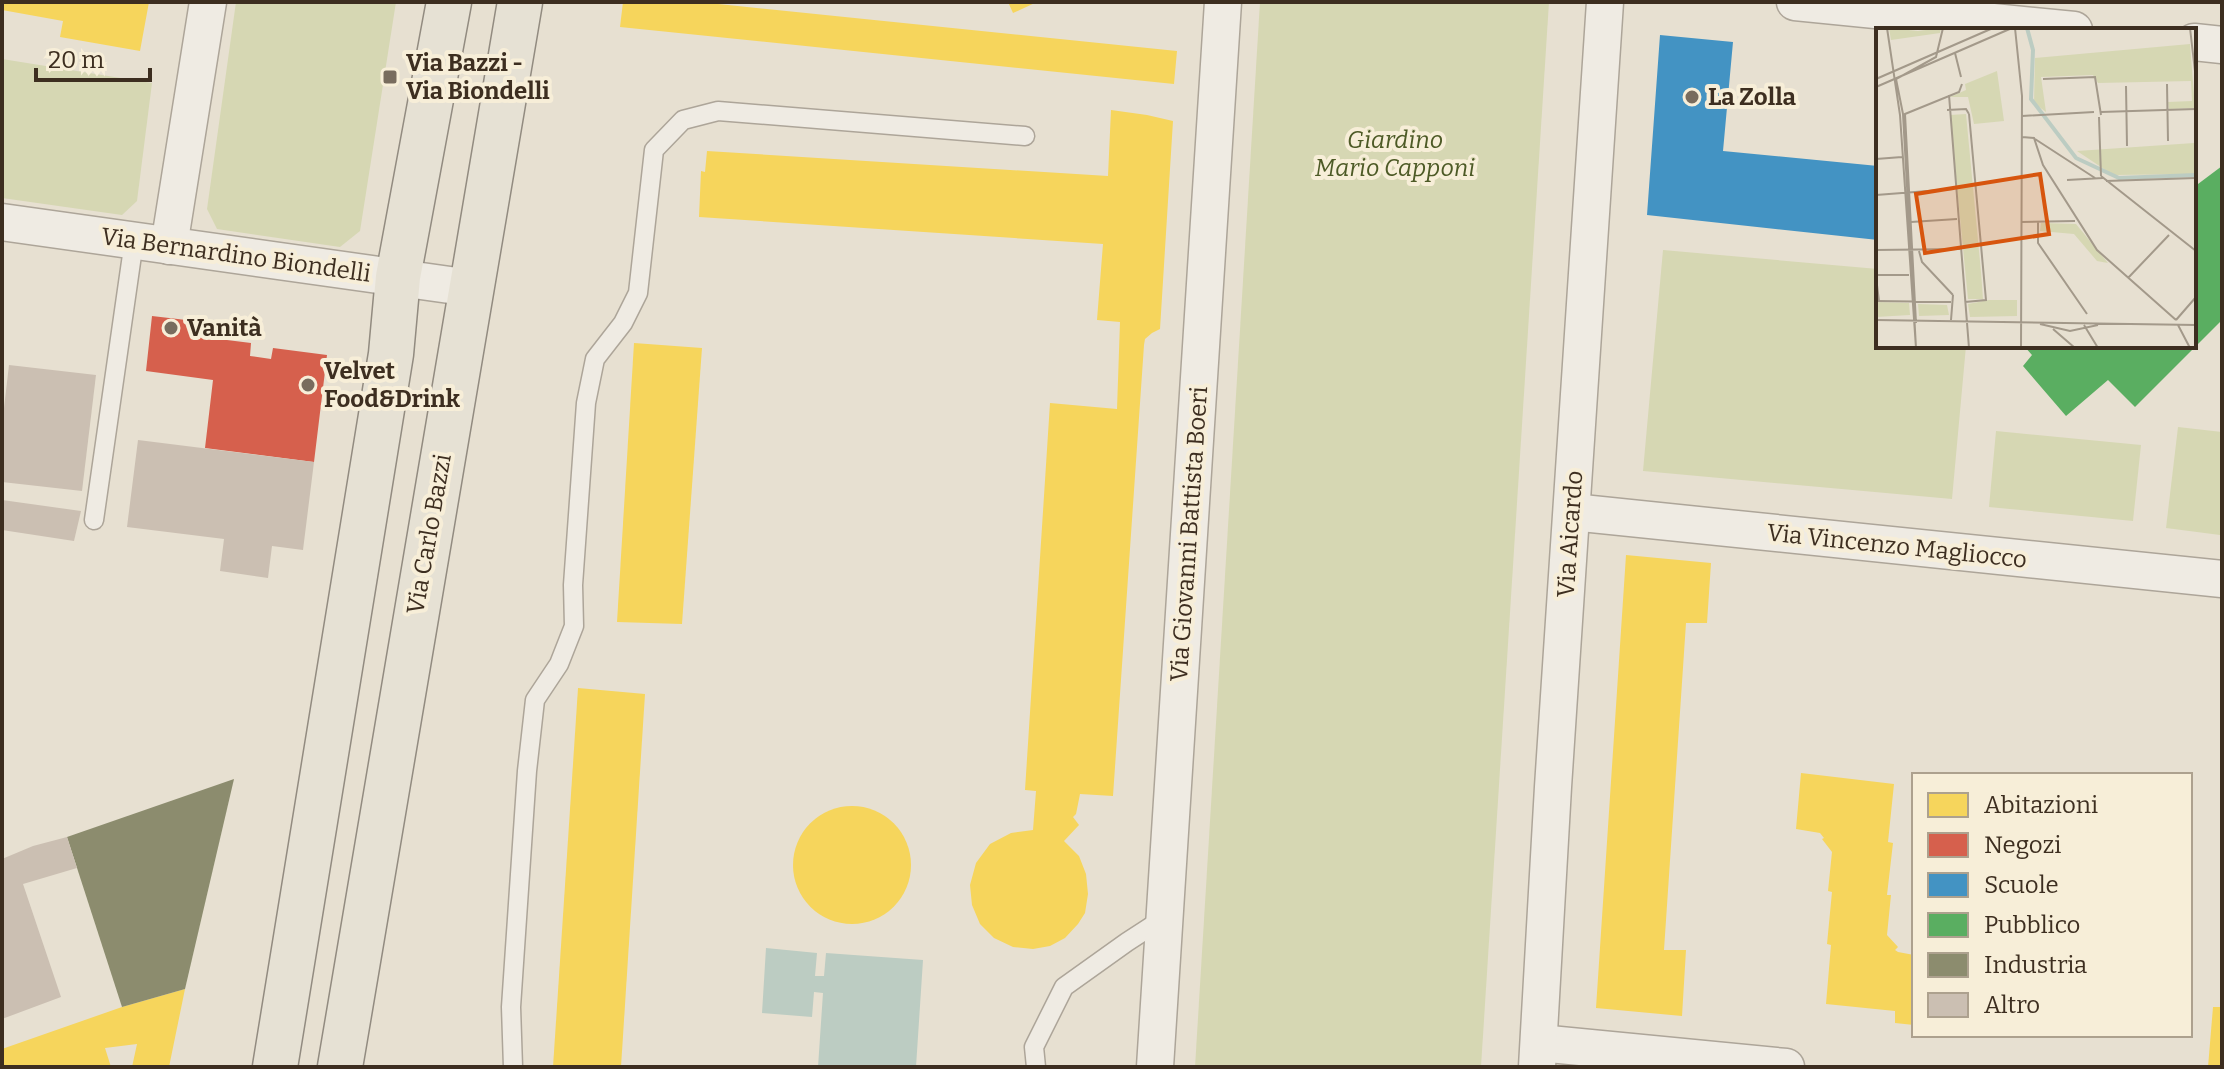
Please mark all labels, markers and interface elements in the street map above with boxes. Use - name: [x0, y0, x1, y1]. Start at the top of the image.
- inset map: [1876, 28, 2196, 348]
- scale bar: [36, 32, 150, 82]
- text: 20 m: [48, 46, 104, 74]
- place label: Via Bazzi - Via Biondelli: [406, 49, 550, 105]
- marker: Via Bazzi - Via Biondelli: [381, 68, 399, 86]
- place label: La Zolla: [1708, 83, 1796, 111]
- marker: La Zolla: [1683, 88, 1701, 106]
- park label: Giardino Mario Capponi: [1315, 126, 1475, 182]
- street label: Via Bernardino Biondelli: [99, 222, 373, 288]
- place label: Vanità: [187, 314, 262, 342]
- marker: Vanità: [162, 319, 180, 337]
- place label: Velvet Food&Drink: [324, 357, 461, 413]
- marker: Velvet Food&Drink: [299, 376, 317, 394]
- street label: Via Giovanni Battista Boeri: [1165, 385, 1213, 683]
- street label: Via Carlo Bazzi: [401, 452, 457, 616]
- street label: Via Aicardo: [1552, 470, 1588, 598]
- street label: Via Vincenzo Magliocco: [1766, 518, 2028, 574]
- legend: [1912, 773, 2192, 1037]
- text: Abitazioni: [1984, 791, 2098, 819]
- text: Negozi: [1984, 831, 2061, 859]
- text: Scuole: [1984, 871, 2059, 899]
- text: Pubblico: [1984, 911, 2080, 939]
- text: Industria: [1984, 951, 2087, 979]
- text: Altro: [1984, 991, 2040, 1019]

